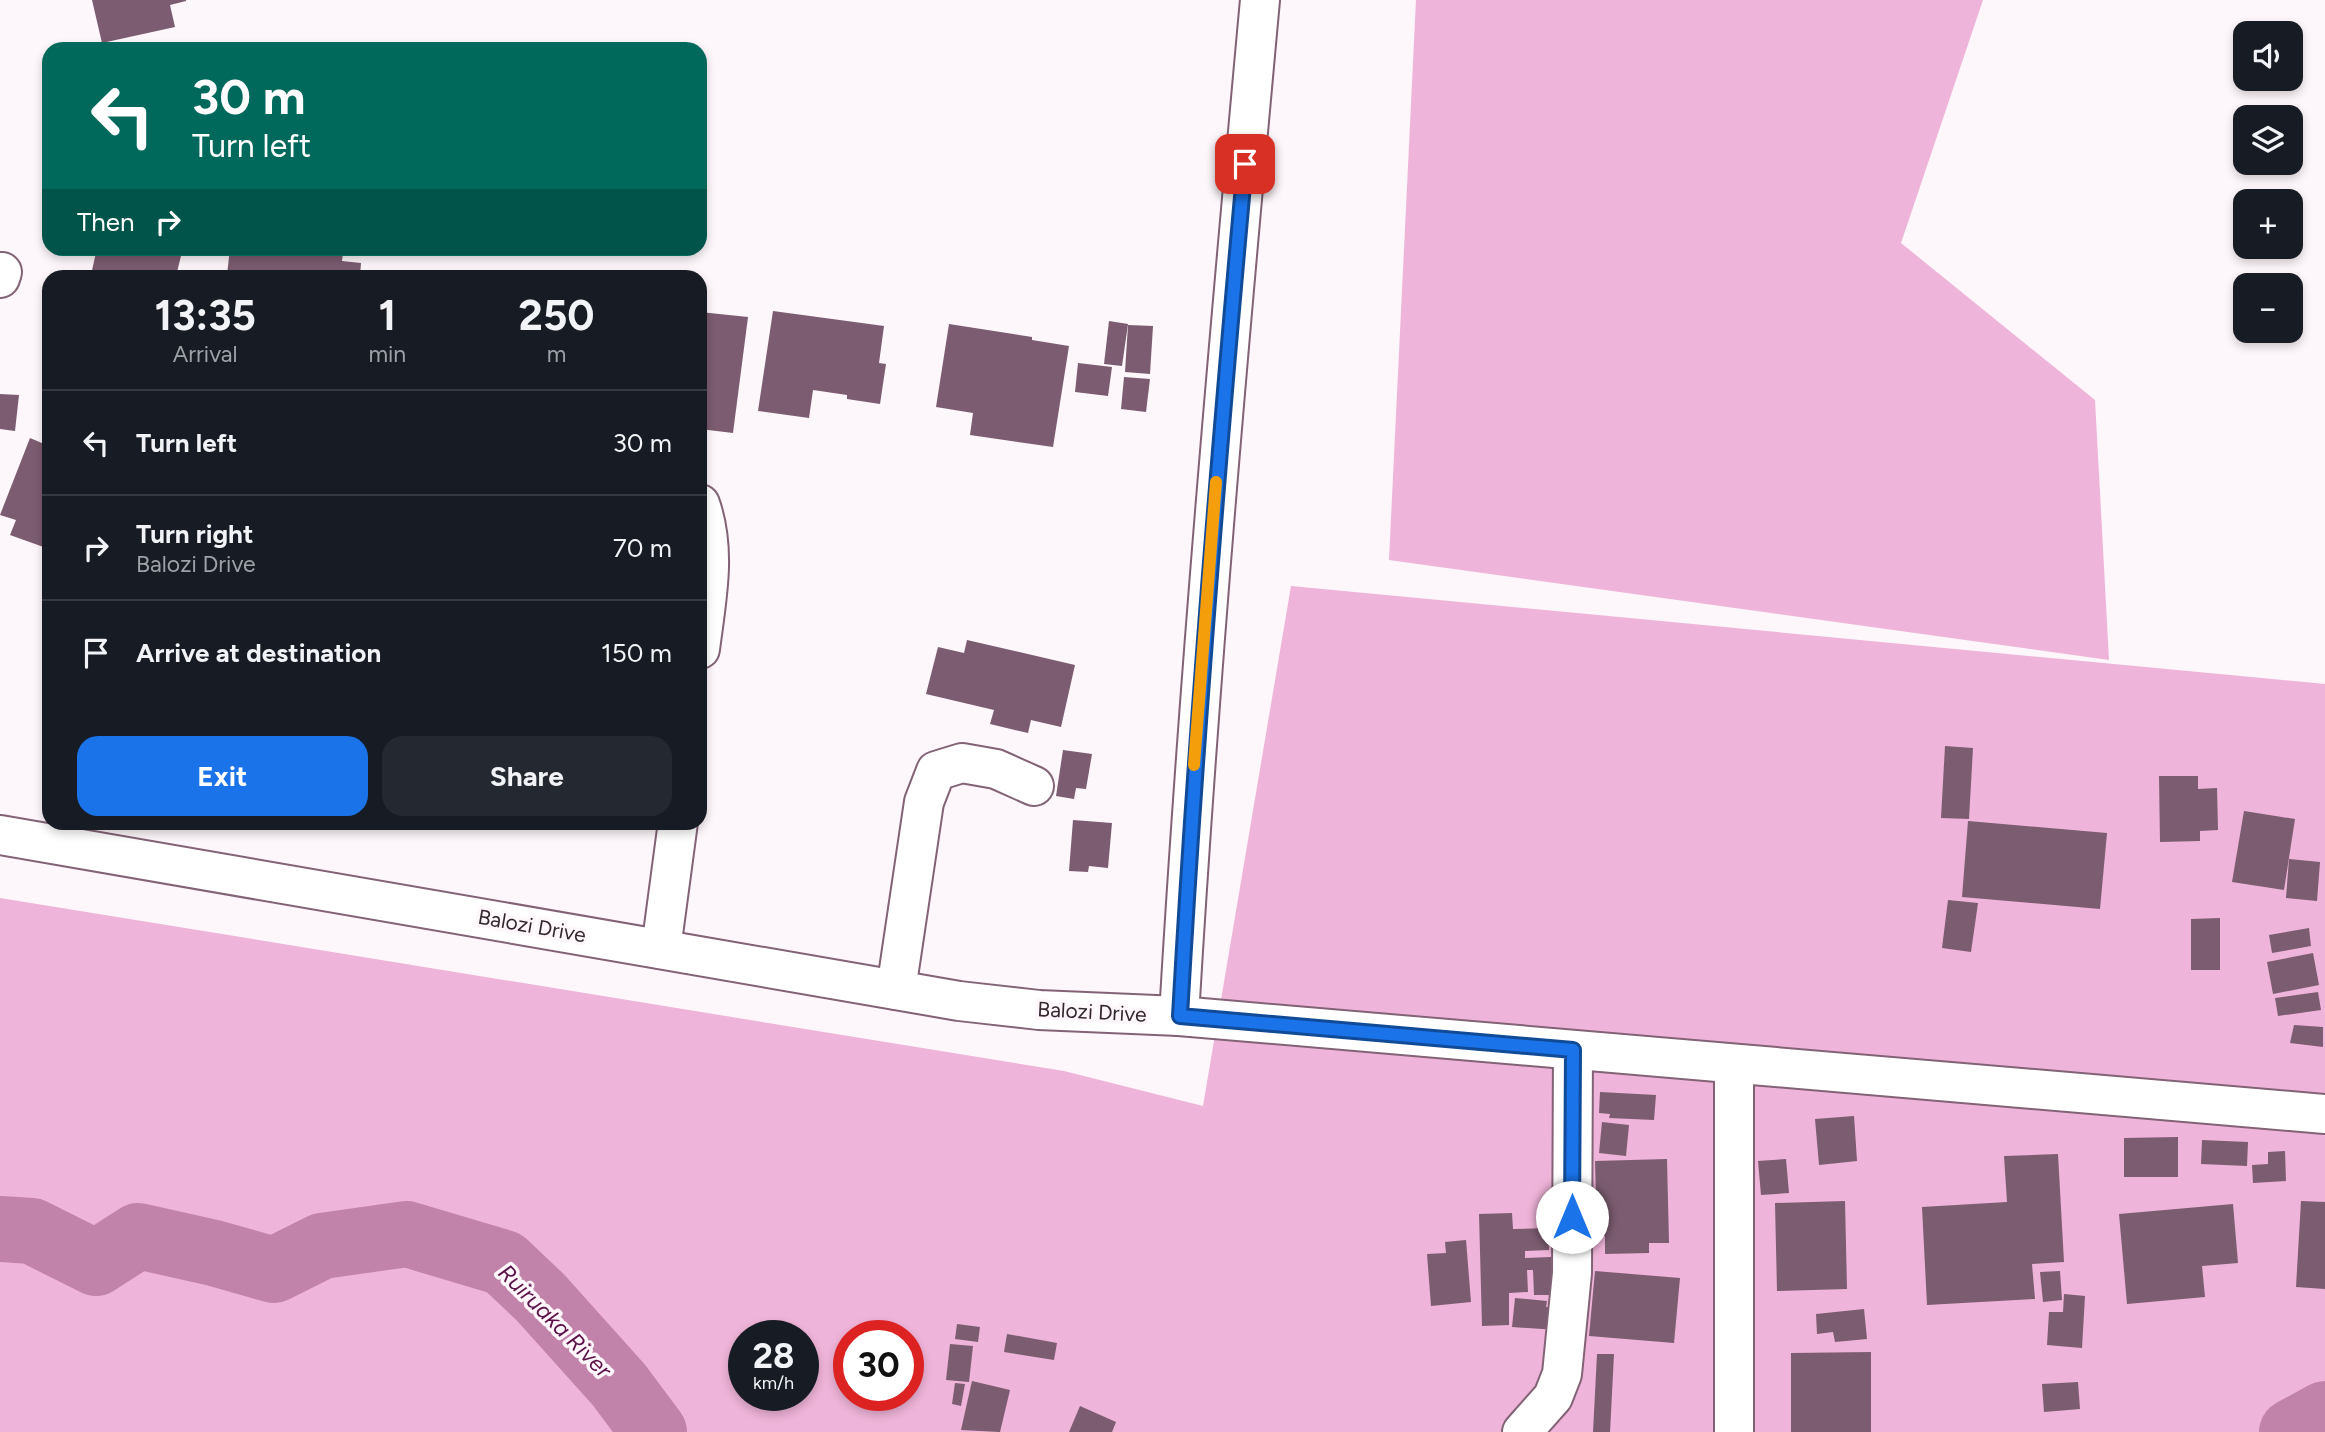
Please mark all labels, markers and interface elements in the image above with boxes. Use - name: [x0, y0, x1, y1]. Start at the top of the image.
- map controls: [2233, 21, 2303, 343]
- button: sound: [2233, 21, 2303, 91]
- text: 30 m: [192, 67, 305, 126]
- icon: left: [77, 70, 168, 161]
- button: layers: [2233, 105, 2303, 175]
- text: Turn left: [192, 127, 311, 165]
- pin: [1215, 134, 1275, 194]
- icon: arrive: [1226, 145, 1264, 183]
- button: +: [2233, 189, 2303, 259]
- icon: right: [149, 203, 187, 241]
- text: Then: [77, 206, 135, 238]
- button: −: [2233, 273, 2303, 343]
- text: 13:35: [154, 290, 256, 341]
- text: 1: [378, 290, 396, 341]
- text: 250: [519, 290, 595, 341]
- text: Arrival: [173, 340, 238, 368]
- text: min: [368, 340, 406, 368]
- text: m: [547, 340, 566, 368]
- icon: left: [77, 424, 115, 462]
- text: Turn left: [136, 427, 237, 459]
- text: 30 m: [613, 427, 672, 459]
- text: Turn right: [136, 518, 253, 550]
- icon: right: [77, 529, 115, 567]
- text: 70 m: [613, 532, 672, 564]
- text: Balozi Drive: [136, 550, 256, 578]
- icon: arrive: [77, 634, 115, 672]
- text: Arrive at destination: [136, 637, 381, 669]
- text: 150 m: [601, 637, 672, 669]
- button: Exit: [77, 736, 368, 816]
- button: Share: [382, 736, 672, 816]
- street label: Balozi Drive: [476, 904, 588, 947]
- street label: Balozi Drive: [1037, 996, 1147, 1027]
- position arrow: [1535, 1180, 1609, 1254]
- water label: Ruiruaka River: [493, 1259, 618, 1384]
- speed limit sign: 30: [833, 1320, 924, 1411]
- text: 28: [753, 1335, 794, 1377]
- text: km/h: [753, 1372, 794, 1394]

